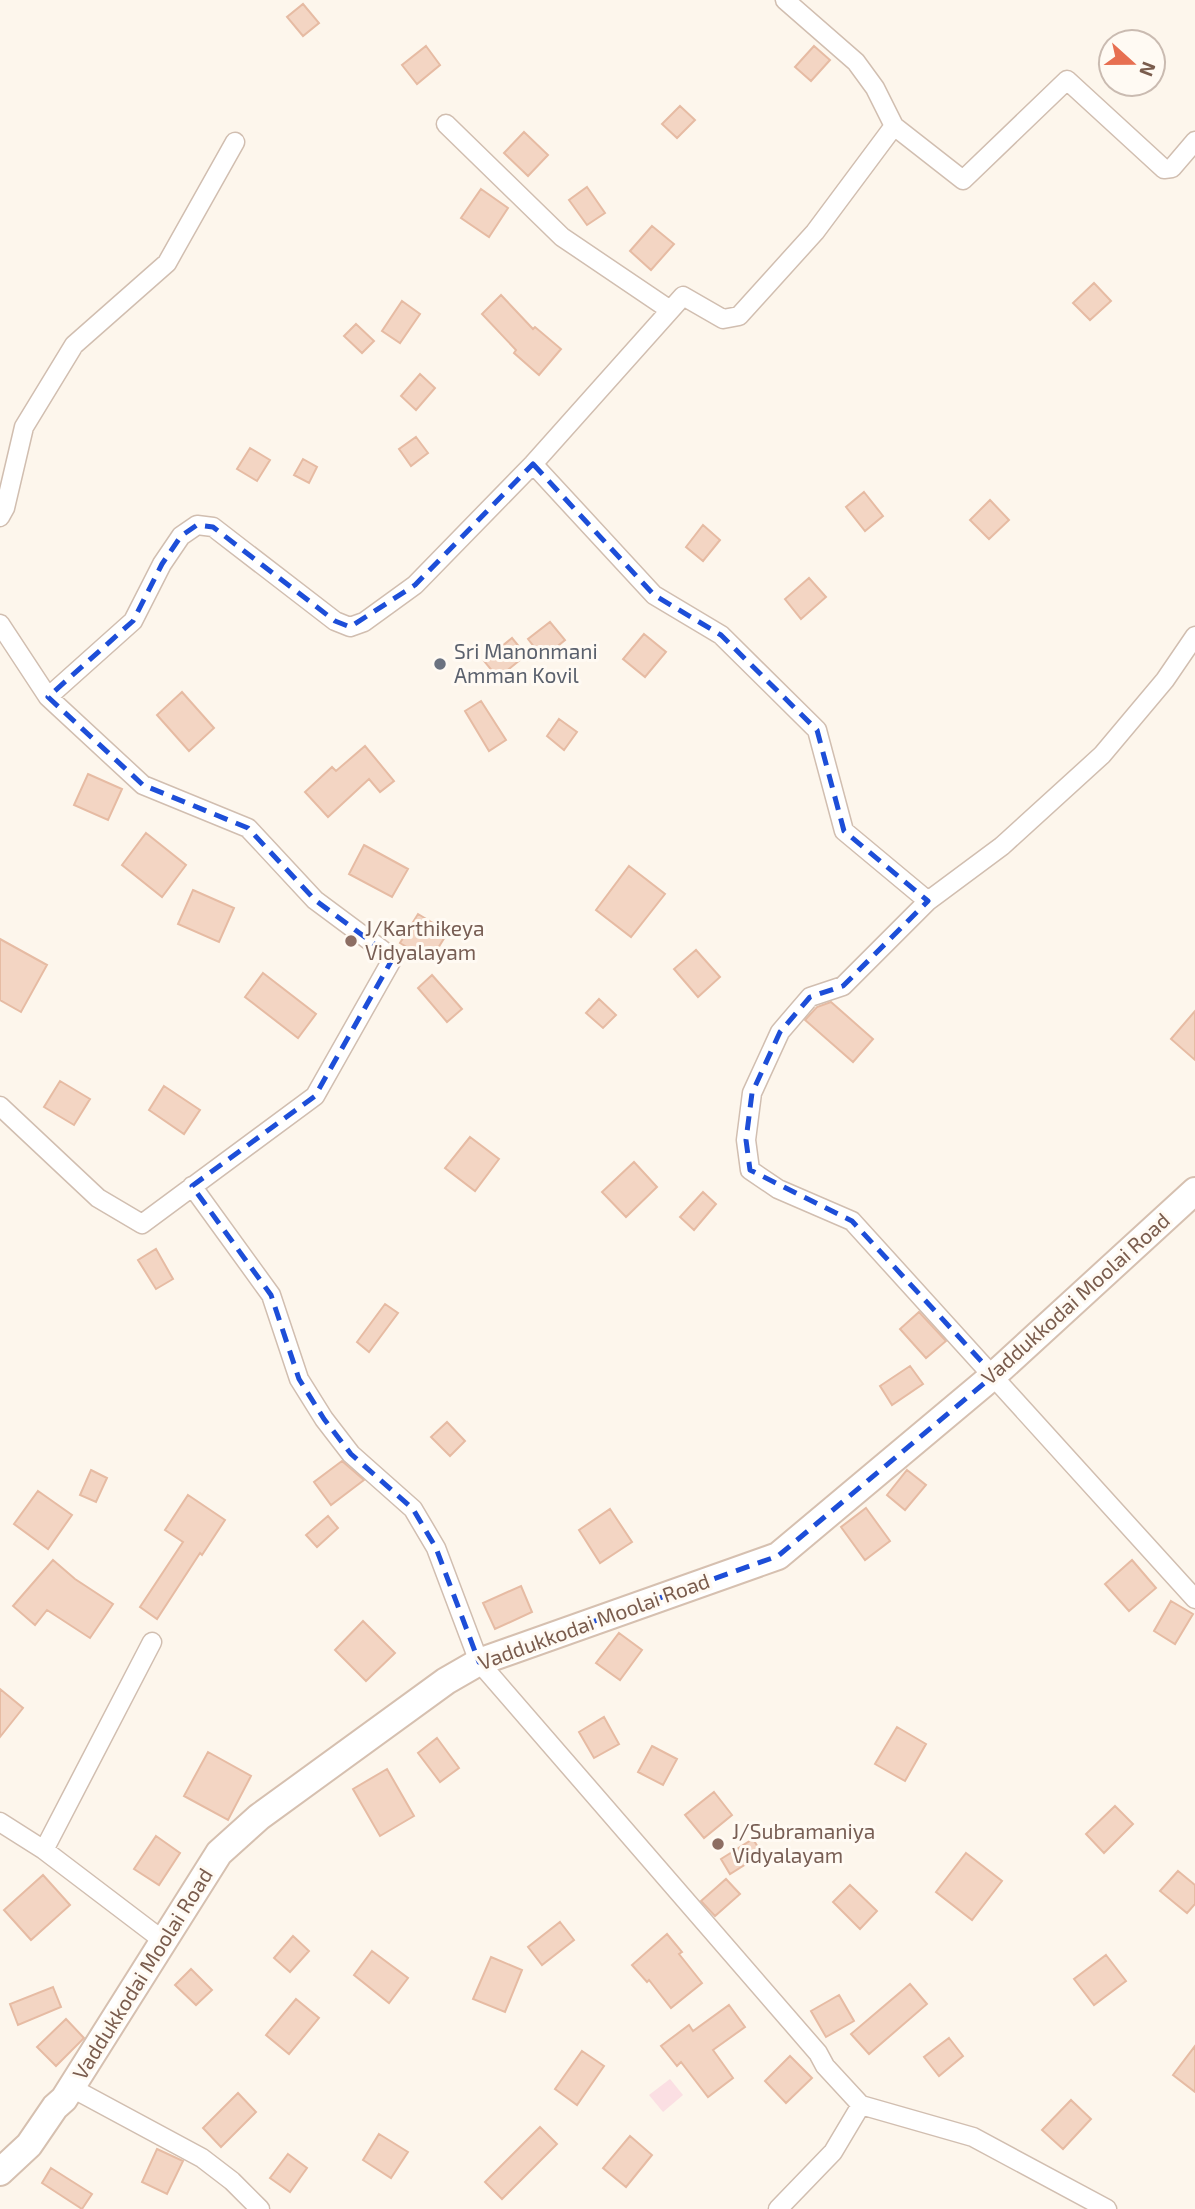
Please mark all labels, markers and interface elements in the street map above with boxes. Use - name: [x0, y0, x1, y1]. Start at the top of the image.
- north arrow: [1097, 28, 1167, 98]
- text: N: [1135, 59, 1162, 80]
- place label: Sri Manonmani Amman Kovil: [454, 638, 598, 687]
- marker: Sri Manonmani Amman Kovil: [432, 656, 448, 672]
- place label: J/Karthikeya Vidyalayam: [365, 915, 485, 964]
- marker: J/Karthikeya Vidyalayam: [343, 933, 359, 949]
- street label: Vaddukkodai Moolai Road: [976, 1207, 1174, 1389]
- street label: Vaddukkodai Moolai Road: [474, 1567, 713, 1674]
- place label: J/Subramaniya Vidyalayam: [732, 1818, 875, 1867]
- marker: J/Subramaniya Vidyalayam: [710, 1836, 726, 1852]
- street label: Vaddukkodai Moolai Road: [66, 1863, 217, 2084]

